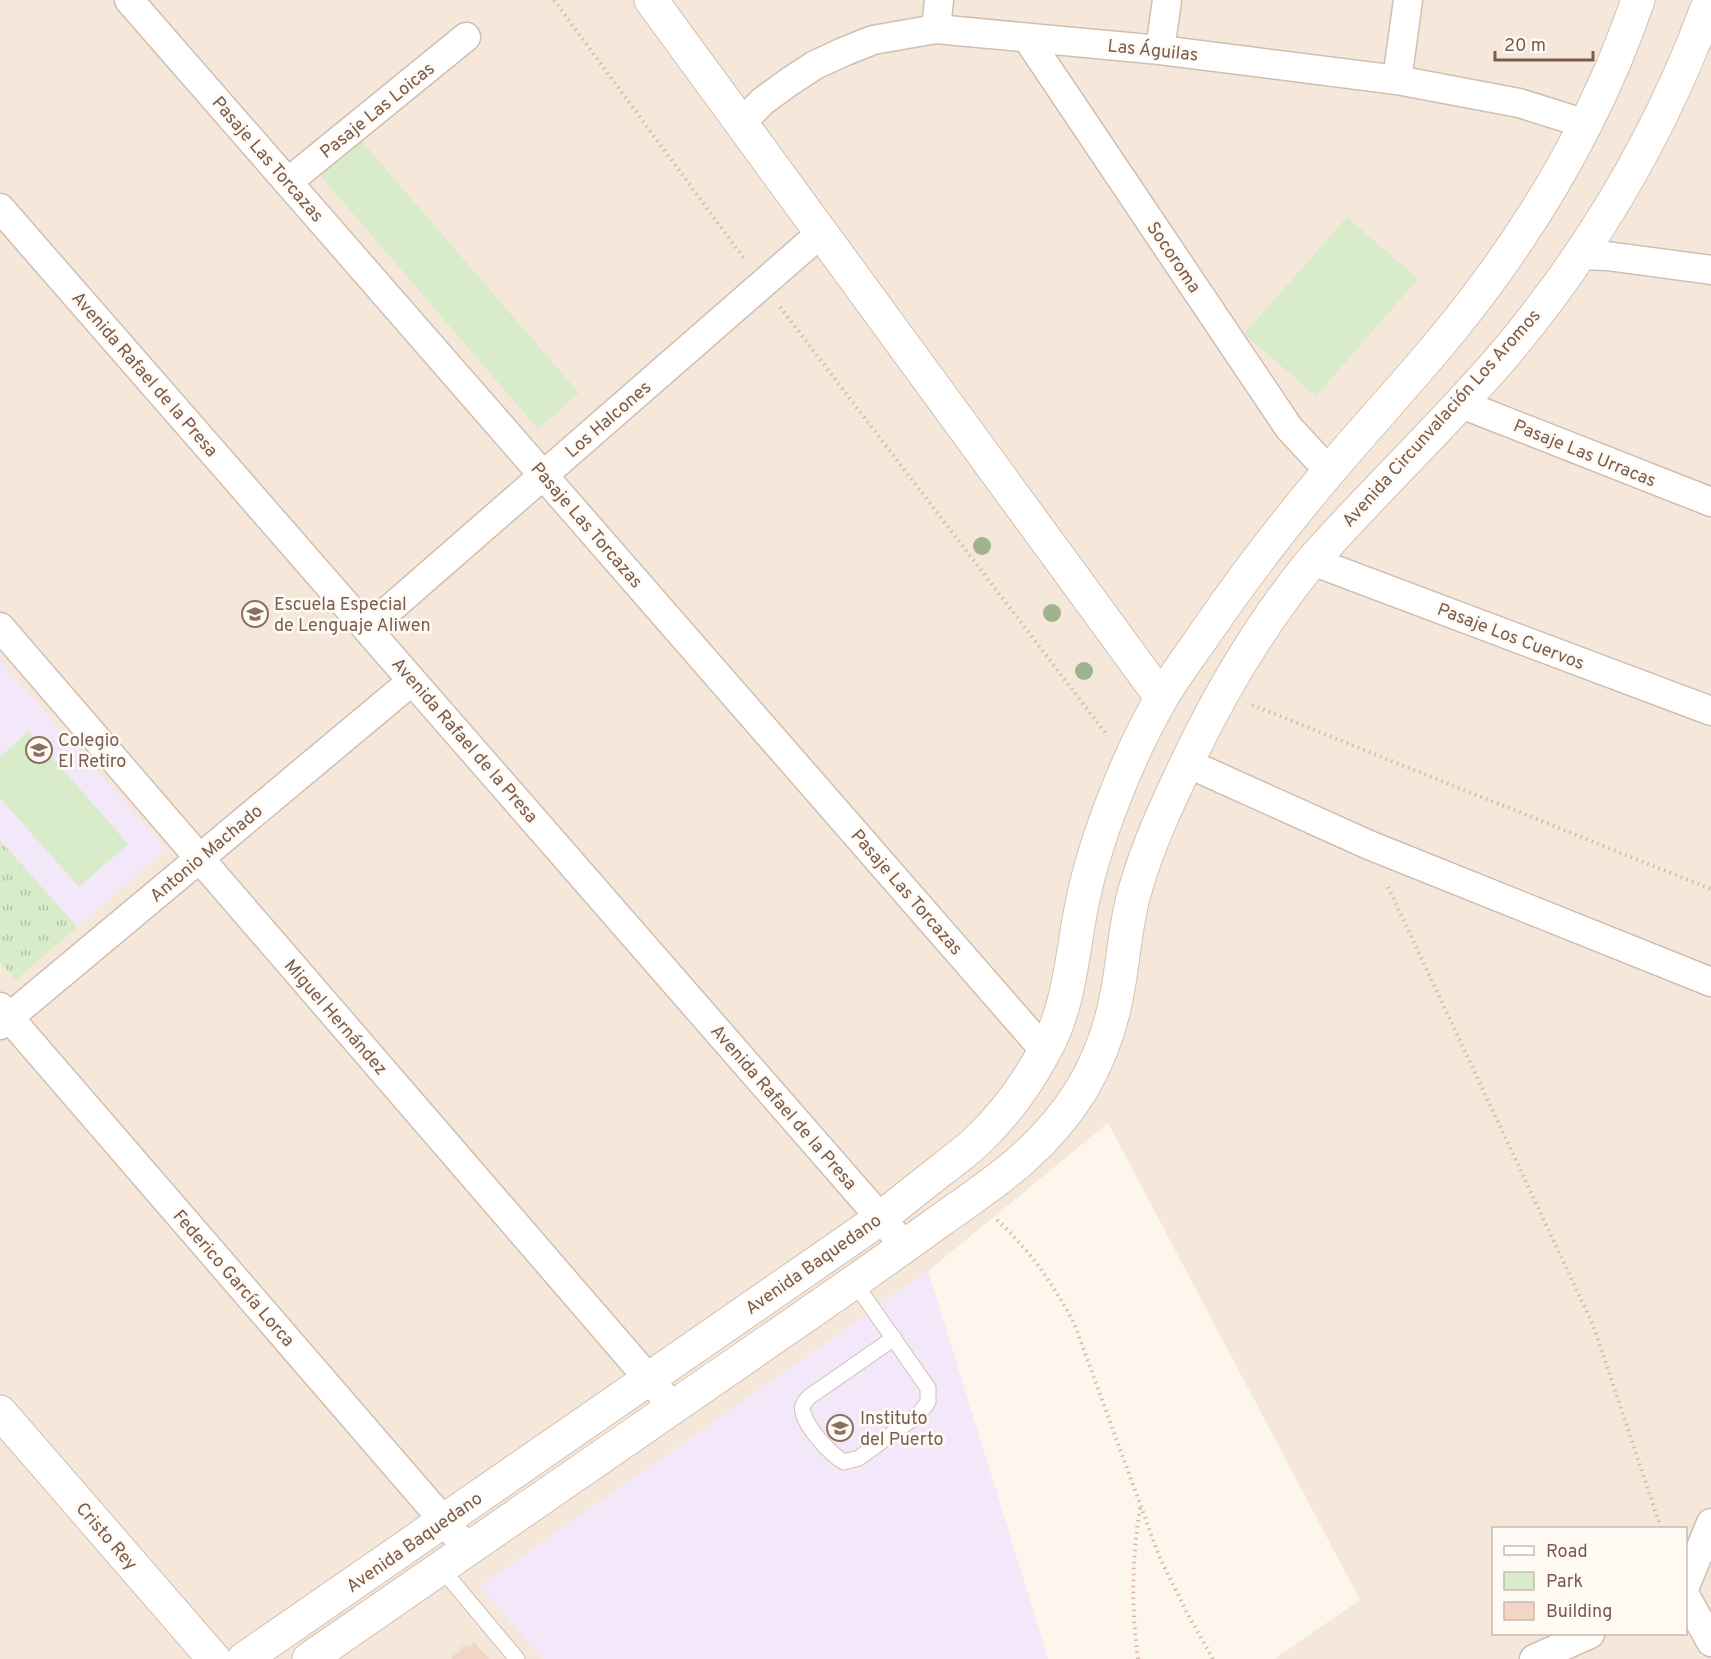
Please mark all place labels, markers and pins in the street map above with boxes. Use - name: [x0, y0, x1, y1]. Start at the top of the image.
- place label: Escuela Especial de Lenguaje Aliwen: [274, 594, 431, 638]
- school or university icon: Escuela Especial de Lenguaje Aliwen: [240, 599, 270, 629]
- place label: Colegio El Retiro: [58, 730, 126, 774]
- school or university icon: Colegio El Retiro: [24, 735, 54, 765]
- place label: Instituto del Puerto: [860, 1408, 944, 1452]
- school or university icon: Instituto del Puerto: [825, 1413, 855, 1443]

